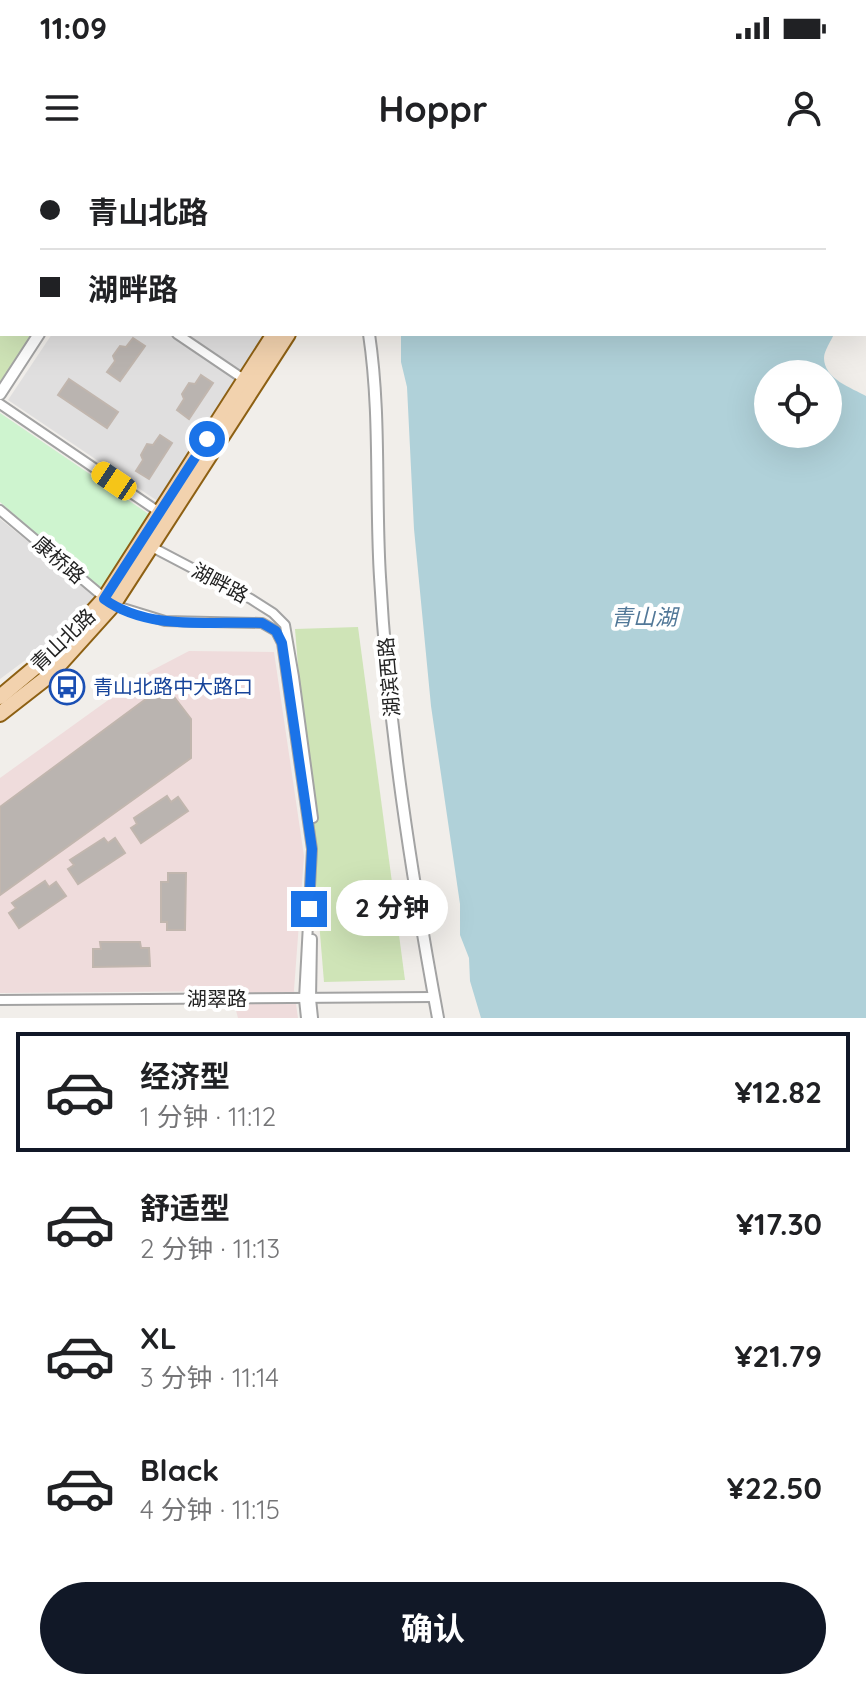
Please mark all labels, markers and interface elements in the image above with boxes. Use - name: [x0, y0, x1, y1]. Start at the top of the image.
- text: 11:09: [40, 9, 107, 47]
- icon: menu: [40, 86, 84, 130]
- text: Hoppr: [378, 86, 488, 131]
- icon: person: [782, 86, 826, 130]
- text: 青山北路: [88, 193, 208, 231]
- text: 湖畔路: [88, 270, 178, 308]
- map controls: [754, 360, 842, 448]
- button: locate: [754, 360, 842, 448]
- route start: [189, 421, 225, 457]
- car: [87, 458, 141, 504]
- street label: 康桥路: [28, 531, 90, 589]
- street label: 湖畔路: [188, 557, 253, 608]
- street label: 青山北路: [25, 603, 100, 676]
- water label: 青山湖: [611, 603, 680, 631]
- street label: 湖滨西路: [373, 636, 404, 718]
- bus stop icon: 青山北路中大路口: [48, 668, 86, 706]
- place label: 青山北路中大路口: [93, 674, 253, 699]
- callout: 2 分钟: [337, 881, 449, 937]
- route end: [291, 891, 327, 927]
- text: 2 分钟: [355, 891, 429, 924]
- street label: 湖翠路: [187, 986, 247, 1011]
- icon: car: [44, 1056, 116, 1128]
- text: 经济型: [140, 1057, 230, 1095]
- text: ¥12.82: [734, 1073, 822, 1111]
- text: 1 分钟 · 11:12: [140, 1100, 276, 1133]
- icon: car: [44, 1188, 116, 1260]
- text: 舒适型: [140, 1189, 230, 1227]
- text: ¥17.30: [736, 1205, 822, 1243]
- text: 2 分钟 · 11:13: [140, 1232, 280, 1265]
- text: XL: [140, 1319, 177, 1357]
- icon: car: [44, 1320, 116, 1392]
- text: ¥21.79: [734, 1337, 822, 1375]
- text: 3 分钟 · 11:14: [140, 1361, 279, 1394]
- text: Black: [140, 1451, 219, 1489]
- icon: car: [44, 1452, 116, 1524]
- text: ¥22.50: [727, 1469, 822, 1507]
- text: 4 分钟 · 11:15: [140, 1493, 280, 1526]
- button: 确认: [40, 1582, 826, 1674]

